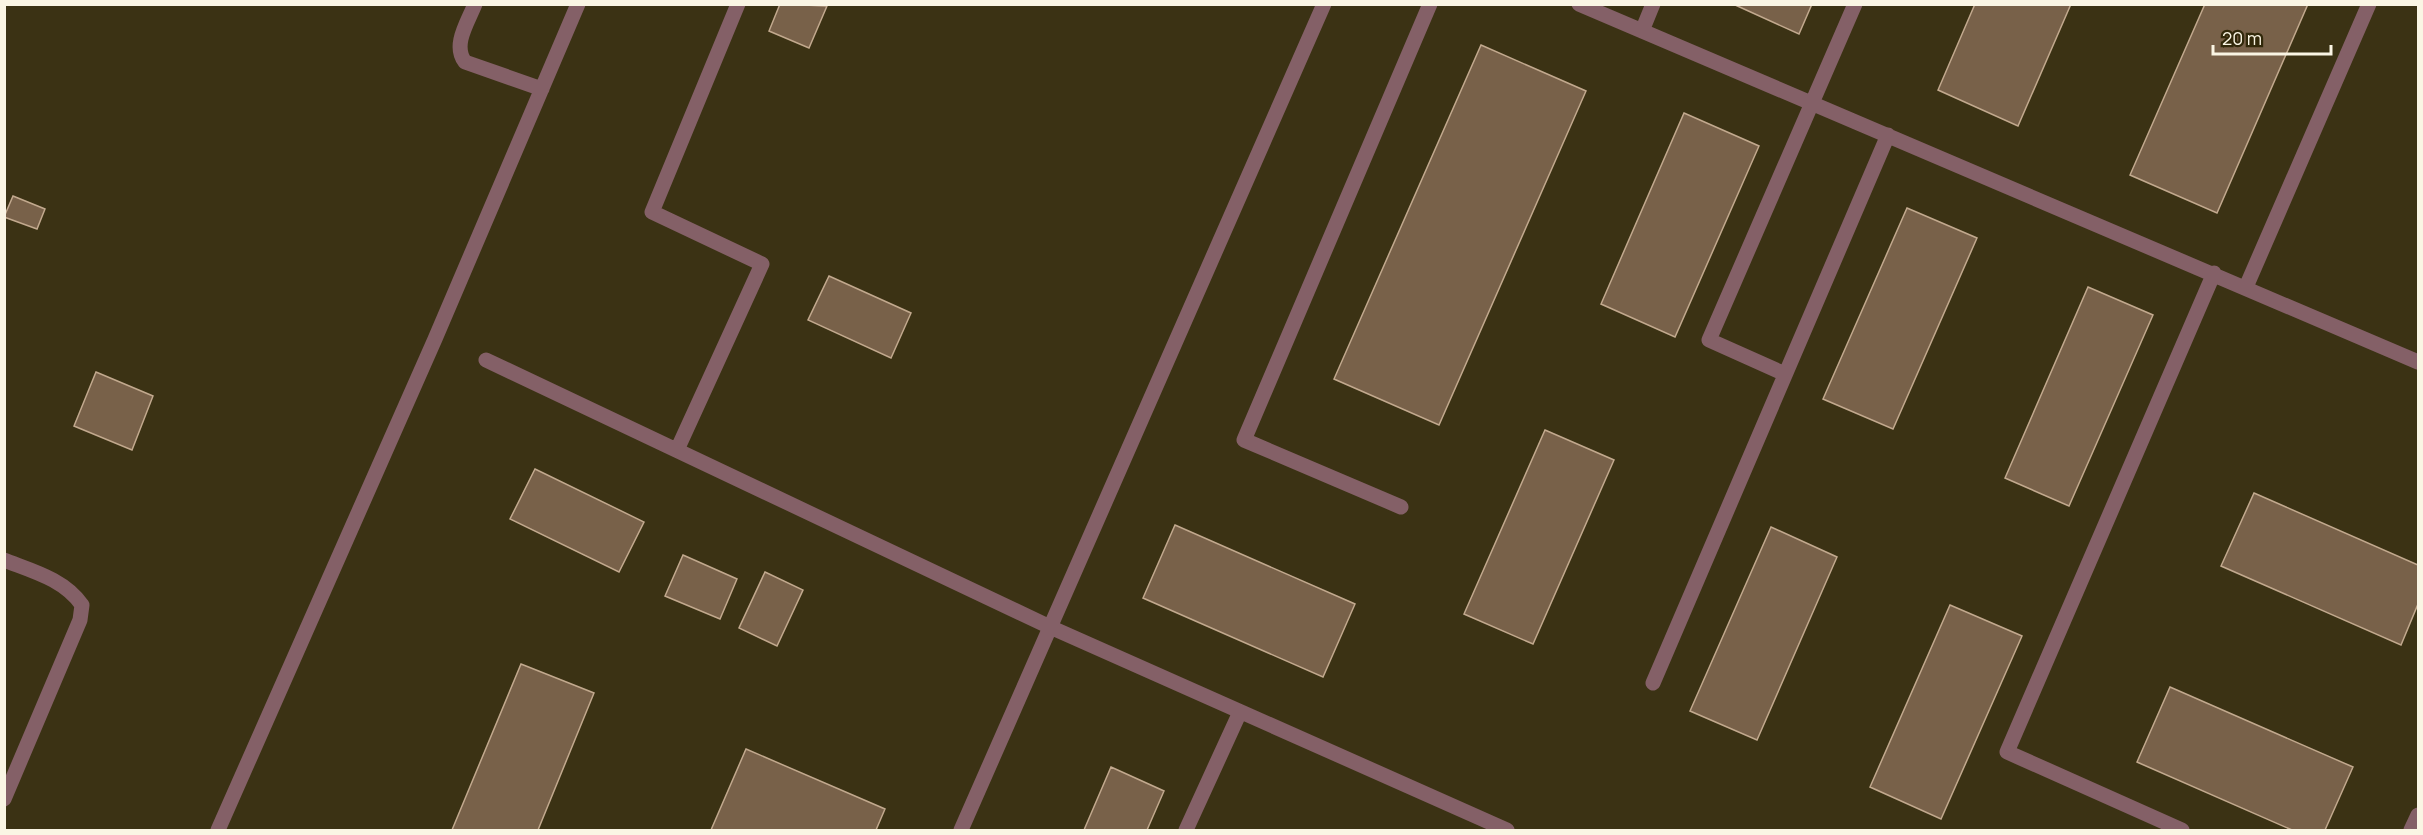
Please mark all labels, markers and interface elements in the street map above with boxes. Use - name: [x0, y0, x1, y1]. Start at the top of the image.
- scale bar: [2213, 18, 2332, 56]
- text: 20 m: [2222, 26, 2262, 50]

